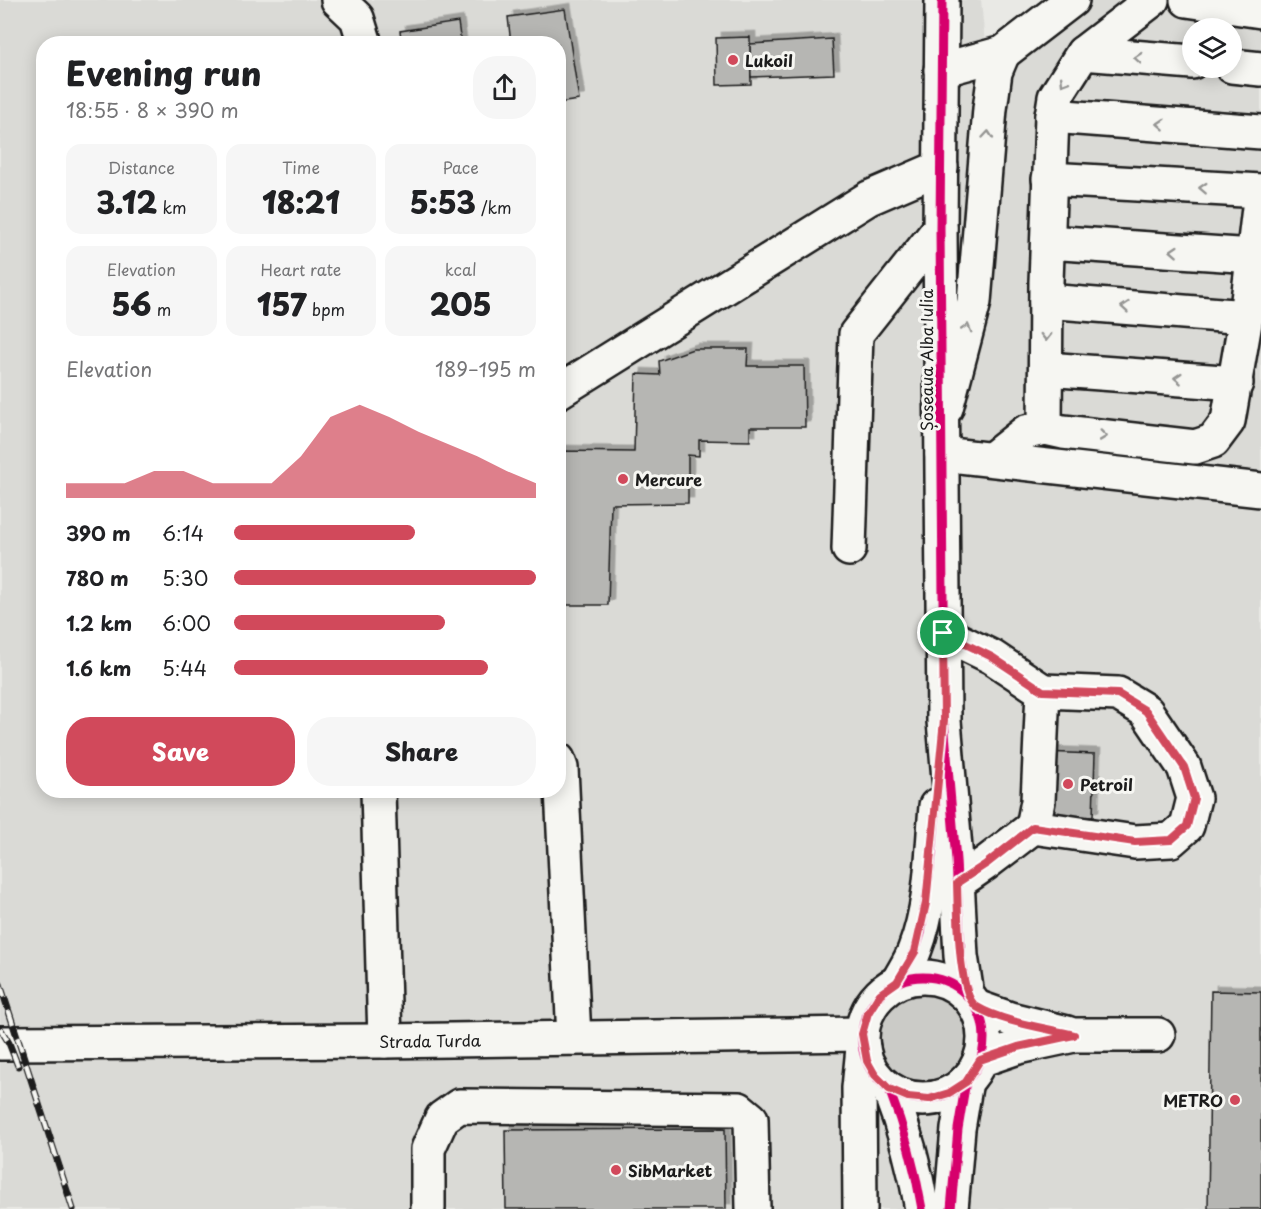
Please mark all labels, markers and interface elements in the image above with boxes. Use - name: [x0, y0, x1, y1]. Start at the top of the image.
- map controls: [1182, 18, 1242, 78]
- button: layers: [1182, 18, 1242, 78]
- text: Evening run: [66, 47, 261, 97]
- place label: Lukoil: [745, 48, 793, 72]
- one-way arrow: [1133, 52, 1142, 65]
- marker: Lukoil: [726, 53, 740, 67]
- button: share: [473, 56, 536, 119]
- one-way arrow: [1060, 76, 1072, 86]
- text: 18:55 · 8 × 390 m: [66, 95, 239, 125]
- one-way arrow: [1156, 118, 1165, 131]
- one-way arrow: [981, 130, 994, 139]
- text: Distance: [108, 155, 175, 179]
- text: Time: [282, 155, 320, 179]
- text: Pace: [443, 155, 479, 179]
- text: 3.12: [96, 179, 157, 224]
- text: 18:21: [262, 179, 340, 224]
- text: 5:53: [410, 179, 476, 224]
- one-way arrow: [1198, 182, 1207, 195]
- text: km: [157, 195, 187, 219]
- text: /km: [476, 195, 512, 219]
- one-way arrow: [1170, 244, 1179, 257]
- text: Elevation: [107, 257, 176, 281]
- text: Heart rate: [261, 257, 341, 281]
- text: kcal: [445, 257, 477, 281]
- text: 56: [111, 281, 152, 326]
- text: 157: [257, 281, 307, 326]
- text: 205: [430, 281, 492, 326]
- street label: Șoseaua Alba Iulia: [914, 289, 938, 431]
- text: m: [152, 297, 171, 321]
- text: bpm: [307, 297, 345, 321]
- one-way arrow: [1120, 301, 1129, 314]
- one-way arrow: [960, 323, 972, 334]
- one-way arrow: [1040, 332, 1052, 341]
- text: Elevation: [66, 354, 152, 384]
- text: 189–195 m: [435, 354, 536, 384]
- one-way arrow: [1173, 372, 1182, 385]
- one-way arrow: [1099, 430, 1108, 442]
- place label: Mercure: [635, 467, 702, 491]
- marker: Mercure: [616, 472, 630, 486]
- text: 390 m: [66, 518, 131, 548]
- text: 6:14: [162, 518, 204, 548]
- text: 780 m: [66, 563, 129, 593]
- text: 5:30: [162, 563, 208, 593]
- pin: [917, 607, 968, 658]
- text: 1.2 km: [66, 608, 132, 638]
- text: 6:00: [162, 608, 211, 638]
- icon: arrive: [926, 616, 959, 649]
- text: 1.6 km: [66, 653, 131, 683]
- text: 5:44: [162, 653, 207, 683]
- button: Save: [66, 717, 295, 786]
- button: Share: [307, 717, 536, 786]
- place label: Petroil: [1080, 772, 1133, 796]
- marker: Petroil: [1061, 777, 1075, 791]
- street label: Strada Turda: [379, 1028, 482, 1053]
- place label: METRO: [1163, 1088, 1223, 1112]
- marker: METRO: [1228, 1093, 1242, 1107]
- place label: SibMarket: [628, 1158, 713, 1182]
- marker: SibMarket: [609, 1163, 623, 1177]

